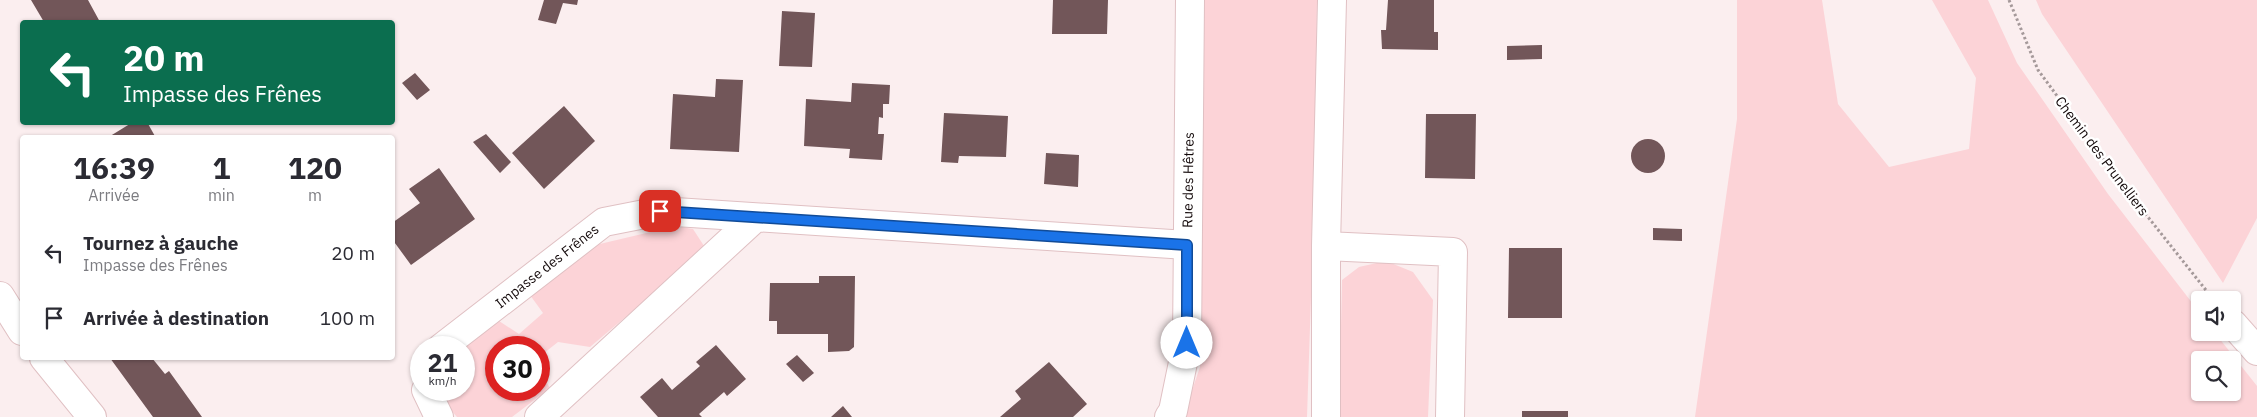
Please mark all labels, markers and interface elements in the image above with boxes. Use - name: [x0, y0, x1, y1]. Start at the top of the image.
- text: 20 m: [123, 35, 205, 81]
- icon: left: [40, 40, 105, 105]
- text: Impasse des Frênes: [123, 79, 322, 108]
- street label: Chemin des Prunelliers: [2051, 93, 2153, 219]
- street label: Rue des Hêtres: [1178, 132, 1198, 228]
- text: 16:39: [73, 148, 155, 187]
- text: 1: [212, 148, 230, 187]
- text: 120: [288, 148, 342, 187]
- text: Arrivée: [88, 185, 140, 205]
- text: min: [208, 185, 235, 205]
- text: m: [308, 185, 322, 205]
- pin: [639, 190, 681, 232]
- icon: arrive: [646, 197, 674, 225]
- street label: Impasse des Frênes: [492, 220, 603, 312]
- text: Tournez à gauche: [83, 231, 239, 255]
- icon: left: [40, 239, 68, 267]
- text: 20 m: [331, 241, 375, 265]
- text: Impasse des Frênes: [83, 255, 228, 275]
- map controls: [2191, 291, 2241, 401]
- button: sound: [2191, 291, 2241, 341]
- icon: arrive: [40, 304, 68, 332]
- text: Arrivée à destination: [83, 306, 269, 330]
- text: 100 m: [320, 306, 375, 330]
- position arrow: [1160, 316, 1212, 368]
- speed limit sign: 30: [485, 336, 550, 401]
- text: 21: [427, 346, 458, 379]
- button: search: [2191, 351, 2241, 401]
- text: km/h: [428, 373, 457, 388]

